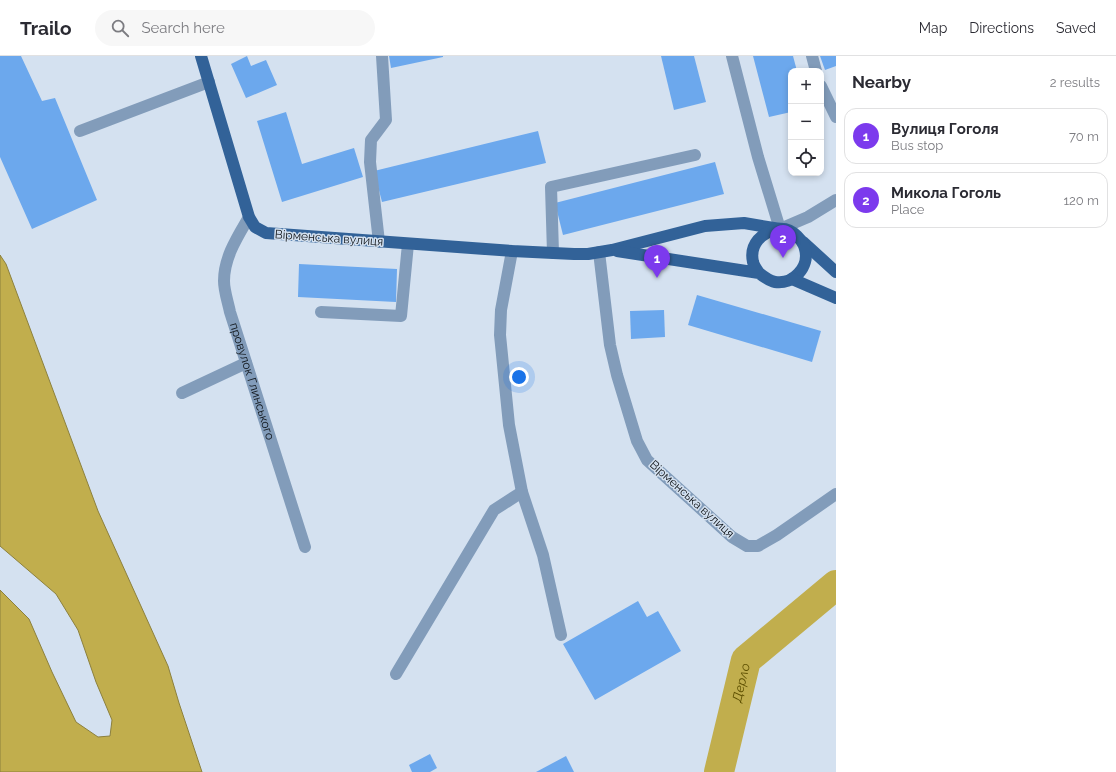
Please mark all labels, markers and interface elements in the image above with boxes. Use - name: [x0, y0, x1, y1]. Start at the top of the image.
- search box: [95, 10, 375, 46]
- text: Trailo: [20, 17, 71, 39]
- icon: search: [109, 17, 131, 39]
- text: Search here: [141, 19, 225, 37]
- text: Map: [919, 20, 947, 36]
- text: Directions: [969, 20, 1034, 36]
- text: Saved: [1056, 20, 1096, 36]
- map controls: [788, 68, 824, 176]
- button: +: [788, 68, 824, 104]
- text: Nearby: [852, 72, 911, 92]
- text: 2 results: [1050, 75, 1100, 90]
- button: −: [788, 104, 824, 140]
- text: Вулиця Гоголя: [891, 120, 999, 138]
- text: 1: [863, 129, 869, 144]
- text: 70 m: [1069, 129, 1099, 144]
- text: Bus stop: [891, 138, 943, 153]
- button: locate: [788, 140, 824, 176]
- text: Микола Гоголь: [891, 184, 1001, 202]
- text: 2: [862, 193, 870, 208]
- text: 120 m: [1063, 193, 1099, 208]
- text: Place: [891, 202, 924, 217]
- pin: 2: [770, 225, 796, 258]
- street label: Вірменська вулиця: [274, 227, 384, 249]
- pin: 1: [644, 245, 670, 278]
- street label: провулок Глинського: [227, 321, 277, 442]
- your location: [509, 367, 529, 387]
- street label: Вірменська вулиця: [647, 457, 737, 541]
- water label: Дерло: [729, 662, 753, 705]

